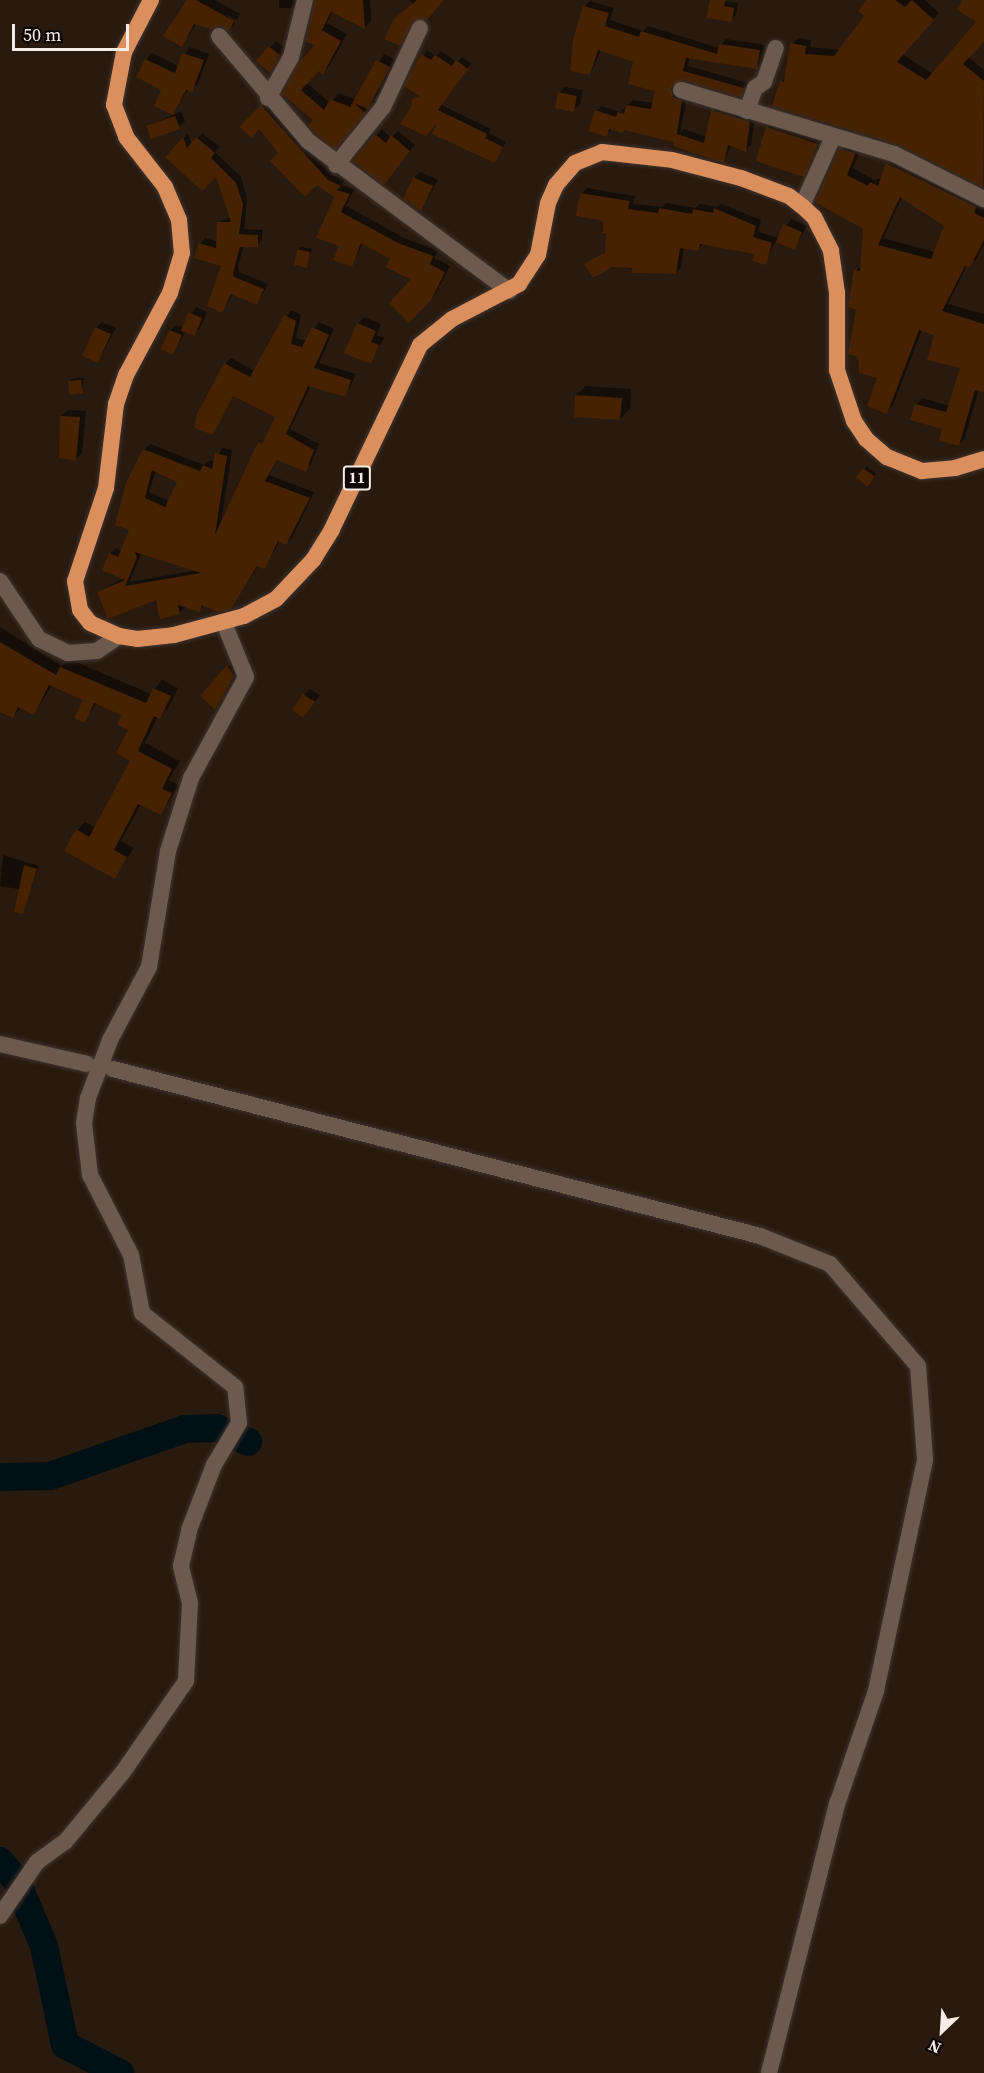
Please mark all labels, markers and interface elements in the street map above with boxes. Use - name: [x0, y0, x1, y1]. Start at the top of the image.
- scale bar: [15, 12, 132, 50]
- text: 50 m: [23, 22, 61, 47]
- road number: 11: [342, 466, 372, 490]
- north arrow: [912, 2001, 972, 2061]
- text: N: [924, 2035, 944, 2060]

